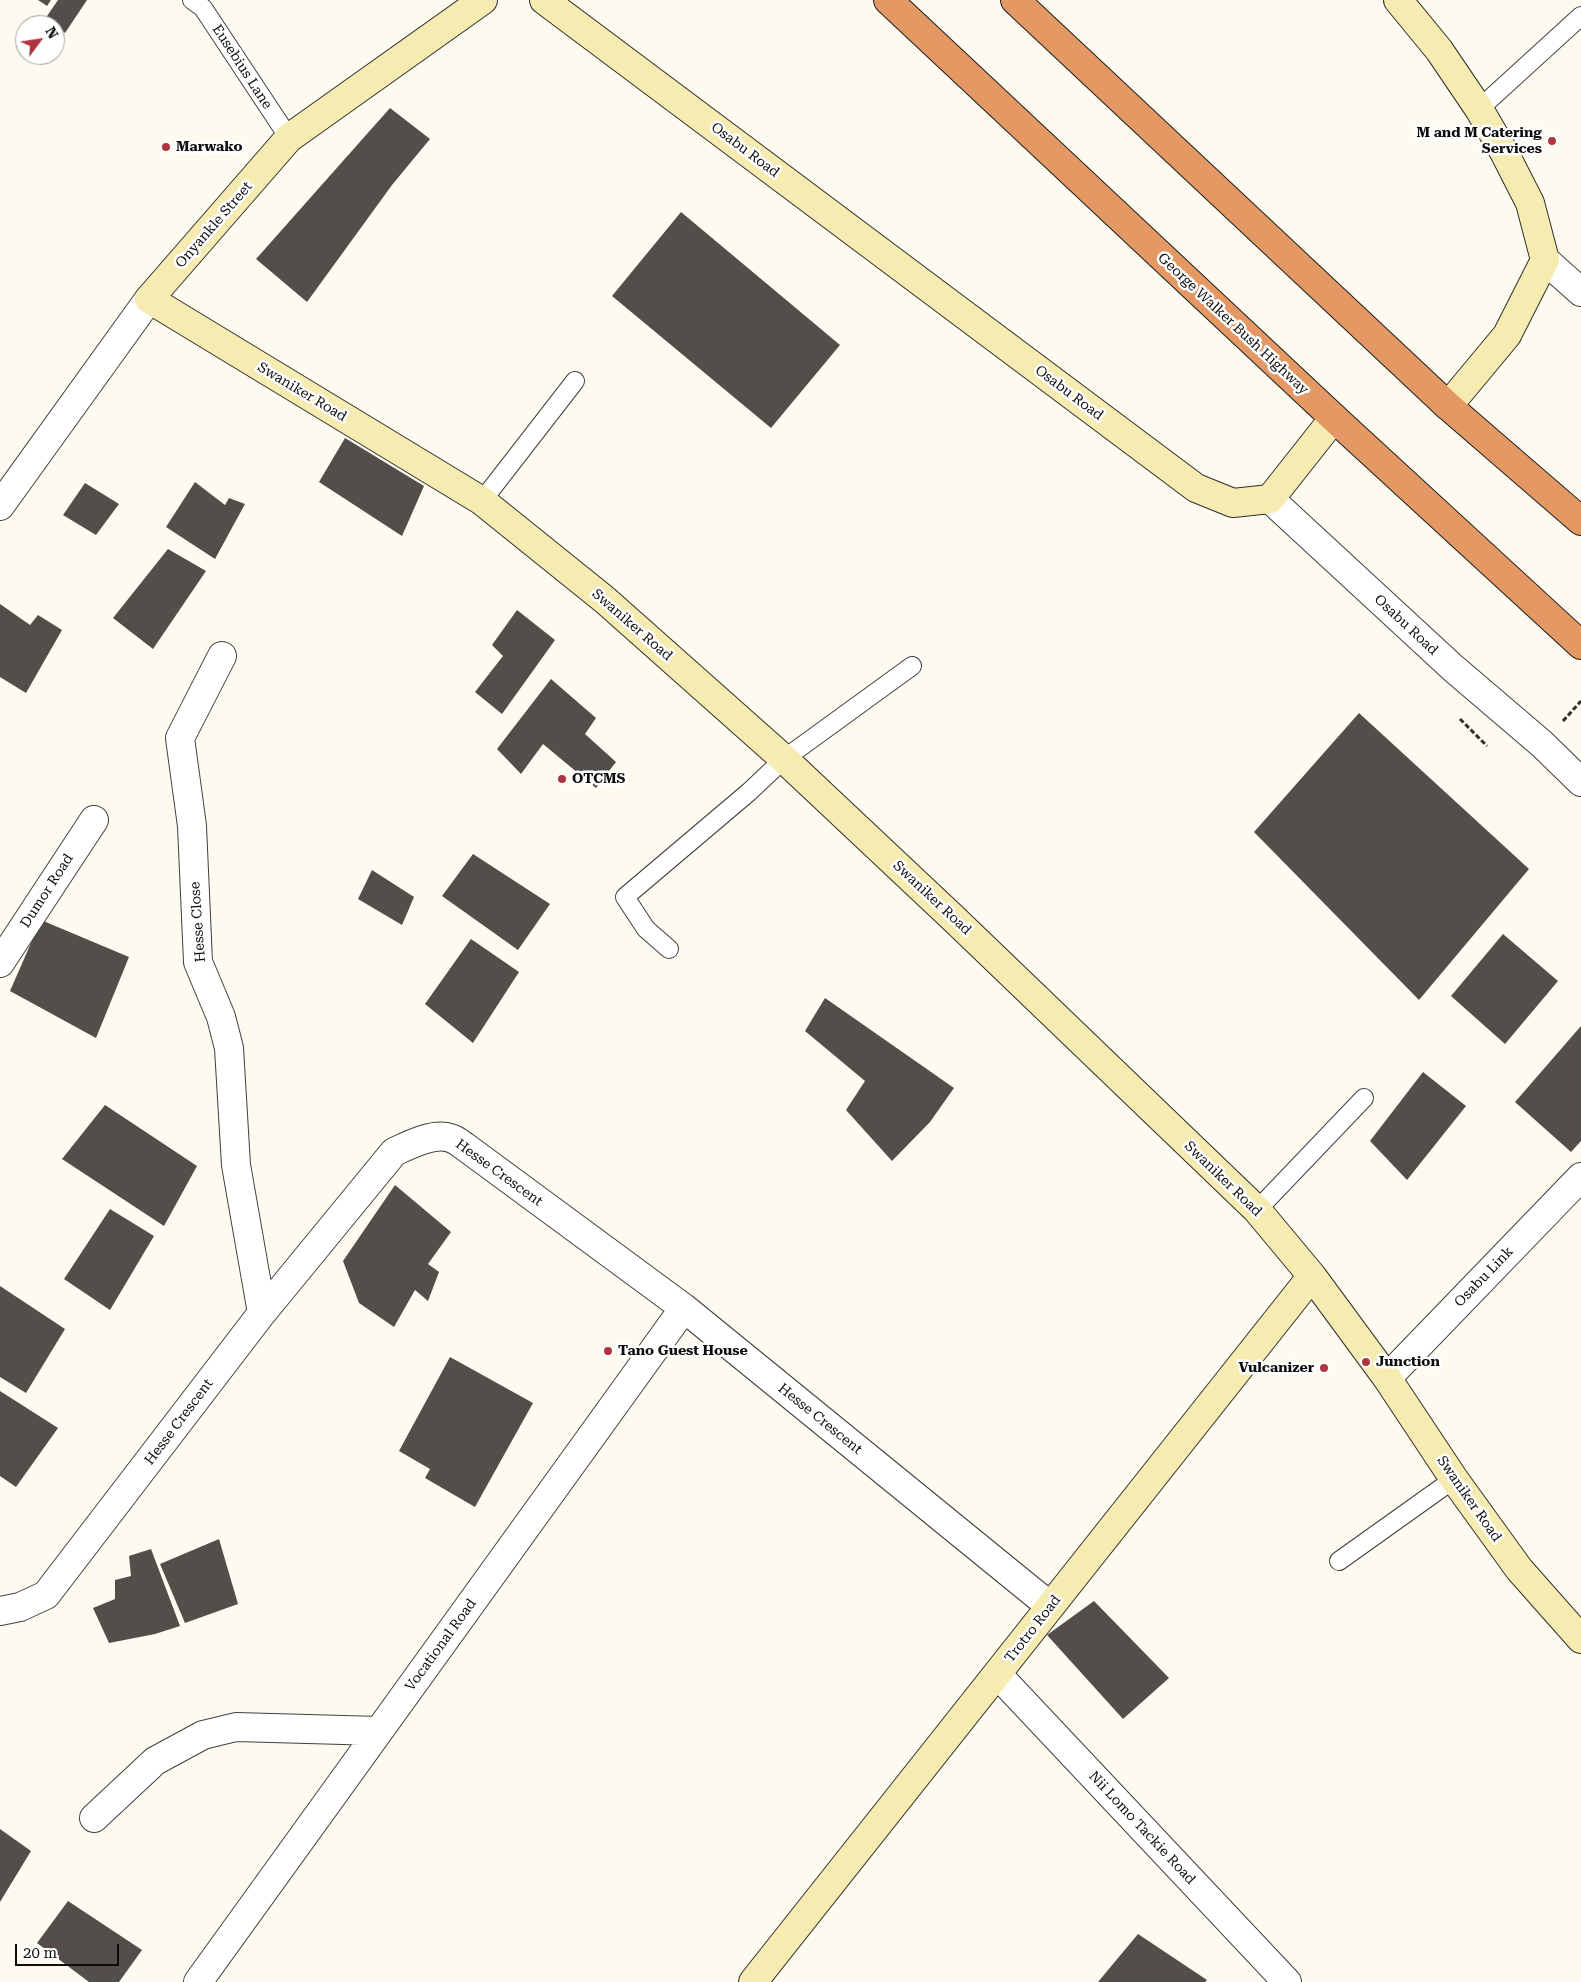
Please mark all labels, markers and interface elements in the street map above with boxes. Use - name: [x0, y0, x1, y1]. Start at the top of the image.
- north arrow: [15, 15, 65, 65]
- street label: Eusebius Lane: [208, 22, 276, 112]
- text: N: [42, 24, 62, 42]
- street label: Osabu Road: [708, 119, 782, 181]
- place label: M and M Catering Services: [1417, 125, 1542, 158]
- marker: M and M Catering Services: [1546, 135, 1558, 147]
- place label: Marwako: [176, 139, 242, 155]
- marker: Marwako: [160, 141, 172, 153]
- street label: Onyankle Street: [172, 178, 256, 272]
- street label: George Walker Bush Highway: [1154, 250, 1312, 398]
- street label: Swaniker Road: [254, 359, 350, 425]
- street label: Osabu Road: [1032, 362, 1106, 424]
- street label: Swaniker Road: [588, 586, 676, 664]
- street label: Osabu Road: [1371, 591, 1441, 659]
- place label: OTCMS: [572, 771, 625, 787]
- marker: OTCMS: [556, 773, 568, 785]
- street label: Dumor Road: [17, 851, 77, 931]
- street label: Swaniker Road: [889, 857, 975, 939]
- street label: Hesse Close: [187, 881, 209, 963]
- street label: Hesse Crescent: [452, 1136, 546, 1210]
- street label: Swaniker Road: [1181, 1138, 1265, 1220]
- street label: Osabu Link: [1451, 1243, 1517, 1311]
- place label: Tano Guest House: [618, 1343, 748, 1359]
- marker: Tano Guest House: [602, 1345, 614, 1357]
- place label: Junction: [1376, 1354, 1440, 1370]
- marker: Junction: [1360, 1356, 1372, 1368]
- place label: Vulcanizer: [1238, 1360, 1314, 1376]
- marker: Vulcanizer: [1318, 1362, 1330, 1374]
- street label: Hesse Crescent: [141, 1376, 217, 1468]
- street label: Hesse Crescent: [775, 1380, 865, 1458]
- street label: Swaniker Road: [1433, 1453, 1505, 1545]
- street label: Trotro Road: [1002, 1592, 1064, 1666]
- street label: Vocational Road: [402, 1596, 480, 1694]
- street label: Nii Lomo Tackie Road: [1085, 1768, 1199, 1888]
- scale bar: [18, 1934, 121, 1966]
- text: 20 m: [23, 1944, 57, 1962]

